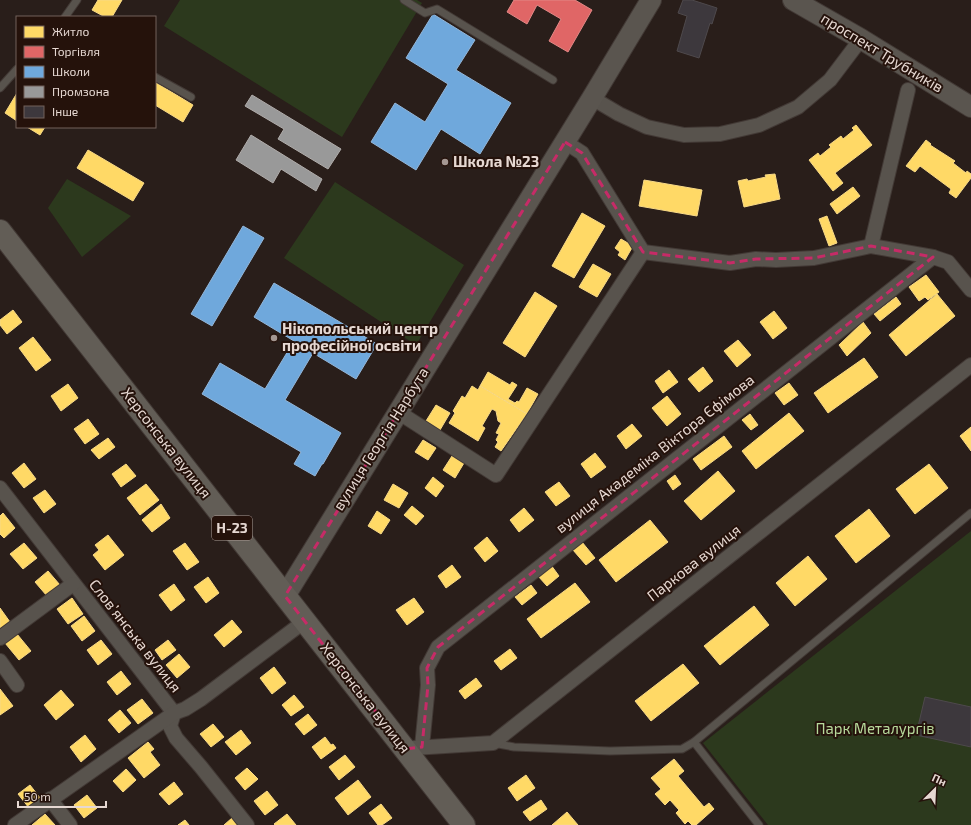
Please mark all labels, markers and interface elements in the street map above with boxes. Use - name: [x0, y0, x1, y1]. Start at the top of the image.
- street label: проспект Трубників: [818, 9, 947, 97]
- legend: [16, 16, 156, 128]
- text: Житло: [52, 24, 90, 38]
- text: Торгівля: [52, 44, 100, 58]
- text: Школи: [52, 64, 90, 78]
- text: Промзона: [52, 84, 109, 98]
- text: Інше: [52, 104, 78, 118]
- place label: Школа №23: [453, 152, 539, 170]
- marker: Школа №23: [440, 157, 450, 167]
- place label: Нікопольський центр професійної освіти: [282, 319, 438, 354]
- marker: Нікопольський центр професійної освіти: [269, 333, 279, 343]
- street label: вулиця Георгія Нарбута: [329, 364, 432, 514]
- street label: вулиця Академіка Віктора Єфімова: [551, 370, 758, 537]
- street label: Херсонська вулиця: [117, 384, 216, 502]
- road number: Н-23: [212, 516, 252, 540]
- street label: Паркова вулиця: [643, 520, 744, 605]
- street label: Словʼянська вулиця: [85, 575, 186, 696]
- street label: Херсонська вулиця: [316, 639, 415, 757]
- park label: Парк Металургів: [815, 719, 935, 738]
- north arrow: [915, 769, 955, 809]
- text: Пн: [930, 771, 948, 788]
- scale bar: [18, 783, 106, 809]
- text: 50 m: [24, 789, 51, 803]

